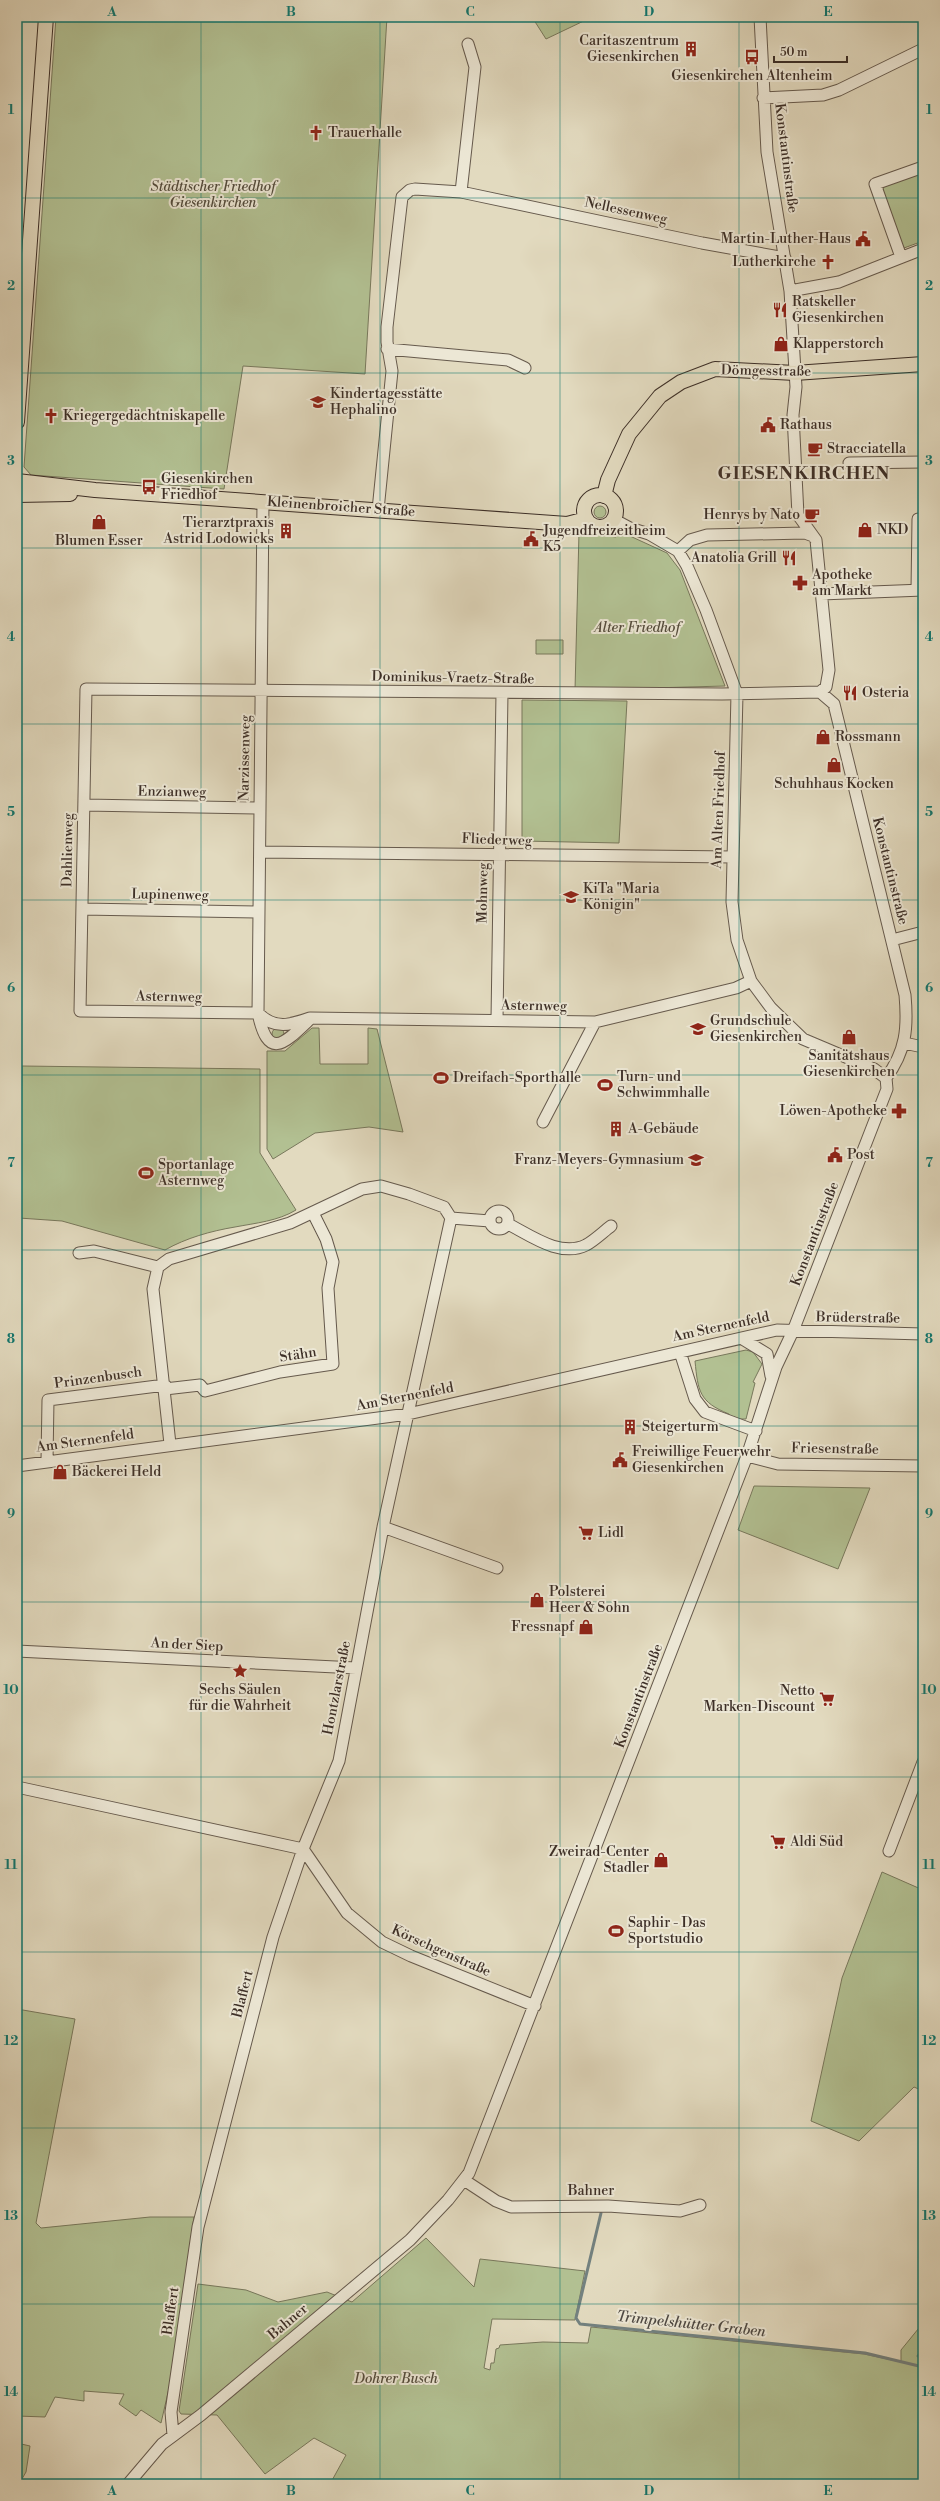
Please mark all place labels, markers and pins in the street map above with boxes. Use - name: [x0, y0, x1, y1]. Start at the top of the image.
- place label: Caritaszentrum Giesenkirchen: [579, 32, 680, 66]
- building icon: Caritaszentrum Giesenkirchen: [682, 40, 700, 58]
- bus stop icon: Giesenkirchen Altenheim: [743, 48, 761, 66]
- place label: Giesenkirchen Altenheim: [671, 67, 833, 85]
- church icon: Trauerhalle: [307, 124, 325, 142]
- place label: Trauerhalle: [328, 124, 402, 142]
- place label: Martin-Luther-Haus: [721, 230, 851, 248]
- public building icon: Martin-Luther-Haus: [854, 230, 872, 248]
- place label: Lutherkirche: [732, 253, 816, 271]
- church icon: Lutherkirche: [819, 253, 837, 271]
- place label: Ratskeller Giesenkirchen: [792, 293, 885, 327]
- restaurant icon: Ratskeller Giesenkirchen: [771, 301, 789, 319]
- shop icon: Klapperstorch: [772, 335, 790, 353]
- place label: Klapperstorch: [793, 335, 884, 353]
- place label: Kindertagesstätte Hephalino: [330, 385, 443, 419]
- school or university icon: Kindertagesstätte Hephalino: [309, 393, 327, 411]
- church icon: Kriegergedächtniskapelle: [42, 407, 60, 425]
- place label: Kriegergedächtniskapelle: [63, 407, 225, 425]
- public building icon: Rathaus: [759, 416, 777, 434]
- place label: Rathaus: [780, 416, 832, 434]
- cafe icon: Stracciatella: [806, 440, 824, 458]
- place label: Stracciatella: [827, 440, 907, 458]
- place label: Giesenkirchen Friedhof: [161, 470, 254, 504]
- bus stop icon: Giesenkirchen Friedhof: [140, 478, 158, 496]
- place label: Henrys by Nato: [704, 506, 800, 524]
- cafe icon: Henrys by Nato: [803, 506, 821, 524]
- shop icon: Blumen Esser: [90, 513, 108, 531]
- place label: Tierarztpraxis Astrid Lodowicks: [162, 514, 274, 548]
- shop icon: NKD: [856, 521, 874, 539]
- place label: NKD: [877, 521, 909, 539]
- building icon: Tierarztpraxis Astrid Lodowicks: [277, 522, 295, 540]
- place label: Jugendfreizeitheim K5: [542, 522, 666, 556]
- public building icon: Jugendfreizeitheim K5: [522, 530, 540, 548]
- place label: Blumen Esser: [54, 532, 143, 550]
- place label: Anatolia Grill: [690, 549, 777, 567]
- restaurant icon: Anatolia Grill: [780, 549, 798, 567]
- place label: Apotheke am Markt: [811, 566, 872, 600]
- pharmacy icon: Apotheke am Markt: [791, 574, 809, 592]
- restaurant icon: Osteria: [841, 684, 859, 702]
- place label: Osteria: [862, 684, 910, 702]
- shop icon: Rossmann: [814, 728, 832, 746]
- place label: Rossmann: [835, 728, 901, 746]
- shop icon: Schuhhaus Kocken: [825, 756, 843, 774]
- place label: Schuhhaus Kocken: [774, 775, 895, 793]
- place label: KiTa "Maria Königin": [583, 880, 660, 914]
- school or university icon: KiTa "Maria Königin": [562, 888, 580, 906]
- place label: Grundschule Giesenkirchen: [710, 1012, 803, 1046]
- school or university icon: Grundschule Giesenkirchen: [689, 1020, 707, 1038]
- shop icon: Sanitätshaus Giesenkirchen: [840, 1028, 858, 1046]
- place label: Sanitätshaus Giesenkirchen: [803, 1047, 896, 1081]
- place label: Turn- und Schwimmhalle: [617, 1068, 710, 1102]
- sports icon: Dreifach-Sporthalle: [432, 1069, 450, 1087]
- place label: Dreifach-Sporthalle: [453, 1069, 581, 1087]
- sports icon: Turn- und Schwimmhalle: [596, 1076, 614, 1094]
- place label: Löwen-Apotheke: [779, 1102, 887, 1120]
- pharmacy icon: Löwen-Apotheke: [890, 1102, 908, 1120]
- building icon: A-Gebäude: [607, 1120, 625, 1138]
- place label: A-Gebäude: [627, 1120, 699, 1138]
- public building icon: Post: [826, 1146, 844, 1164]
- place label: Post: [847, 1146, 875, 1164]
- place label: Franz-Meyers-Gymnasium: [514, 1151, 684, 1169]
- school or university icon: Franz-Meyers-Gymnasium: [687, 1151, 705, 1169]
- place label: Sportanlage Asternweg: [157, 1156, 234, 1190]
- sports icon: Sportanlage Asternweg: [137, 1164, 155, 1182]
- building icon: Steigerturm: [621, 1418, 639, 1436]
- place label: Steigerturm: [642, 1418, 719, 1436]
- place label: Freiwillige Feuerwehr Giesenkirchen: [632, 1443, 771, 1477]
- public building icon: Freiwillige Feuerwehr Giesenkirchen: [611, 1451, 629, 1469]
- shop icon: Bäckerei Held: [51, 1463, 69, 1481]
- place label: Bäckerei Held: [71, 1463, 161, 1481]
- supermarket icon: Lidl: [577, 1524, 595, 1542]
- place label: Lidl: [598, 1524, 624, 1542]
- place label: Polsterei Heer & Sohn: [549, 1583, 631, 1617]
- shop icon: Polsterei Heer & Sohn: [528, 1591, 546, 1609]
- place label: Fressnapf: [511, 1618, 575, 1636]
- shop icon: Fressnapf: [577, 1618, 595, 1636]
- place icon: Sechs Säulen für die Wahrheit: [231, 1662, 249, 1680]
- place label: Sechs Säulen für die Wahrheit: [189, 1681, 291, 1715]
- place label: Netto Marken-Discount: [704, 1682, 815, 1716]
- supermarket icon: Netto Marken-Discount: [818, 1690, 836, 1708]
- supermarket icon: Aldi Süd: [769, 1833, 787, 1851]
- place label: Aldi Süd: [789, 1833, 843, 1851]
- place label: Zweirad-Center Stadler: [549, 1843, 649, 1877]
- shop icon: Zweirad-Center Stadler: [652, 1851, 670, 1869]
- place label: Saphir - Das Sportstudio: [628, 1914, 706, 1948]
- sports icon: Saphir - Das Sportstudio: [607, 1922, 625, 1940]

